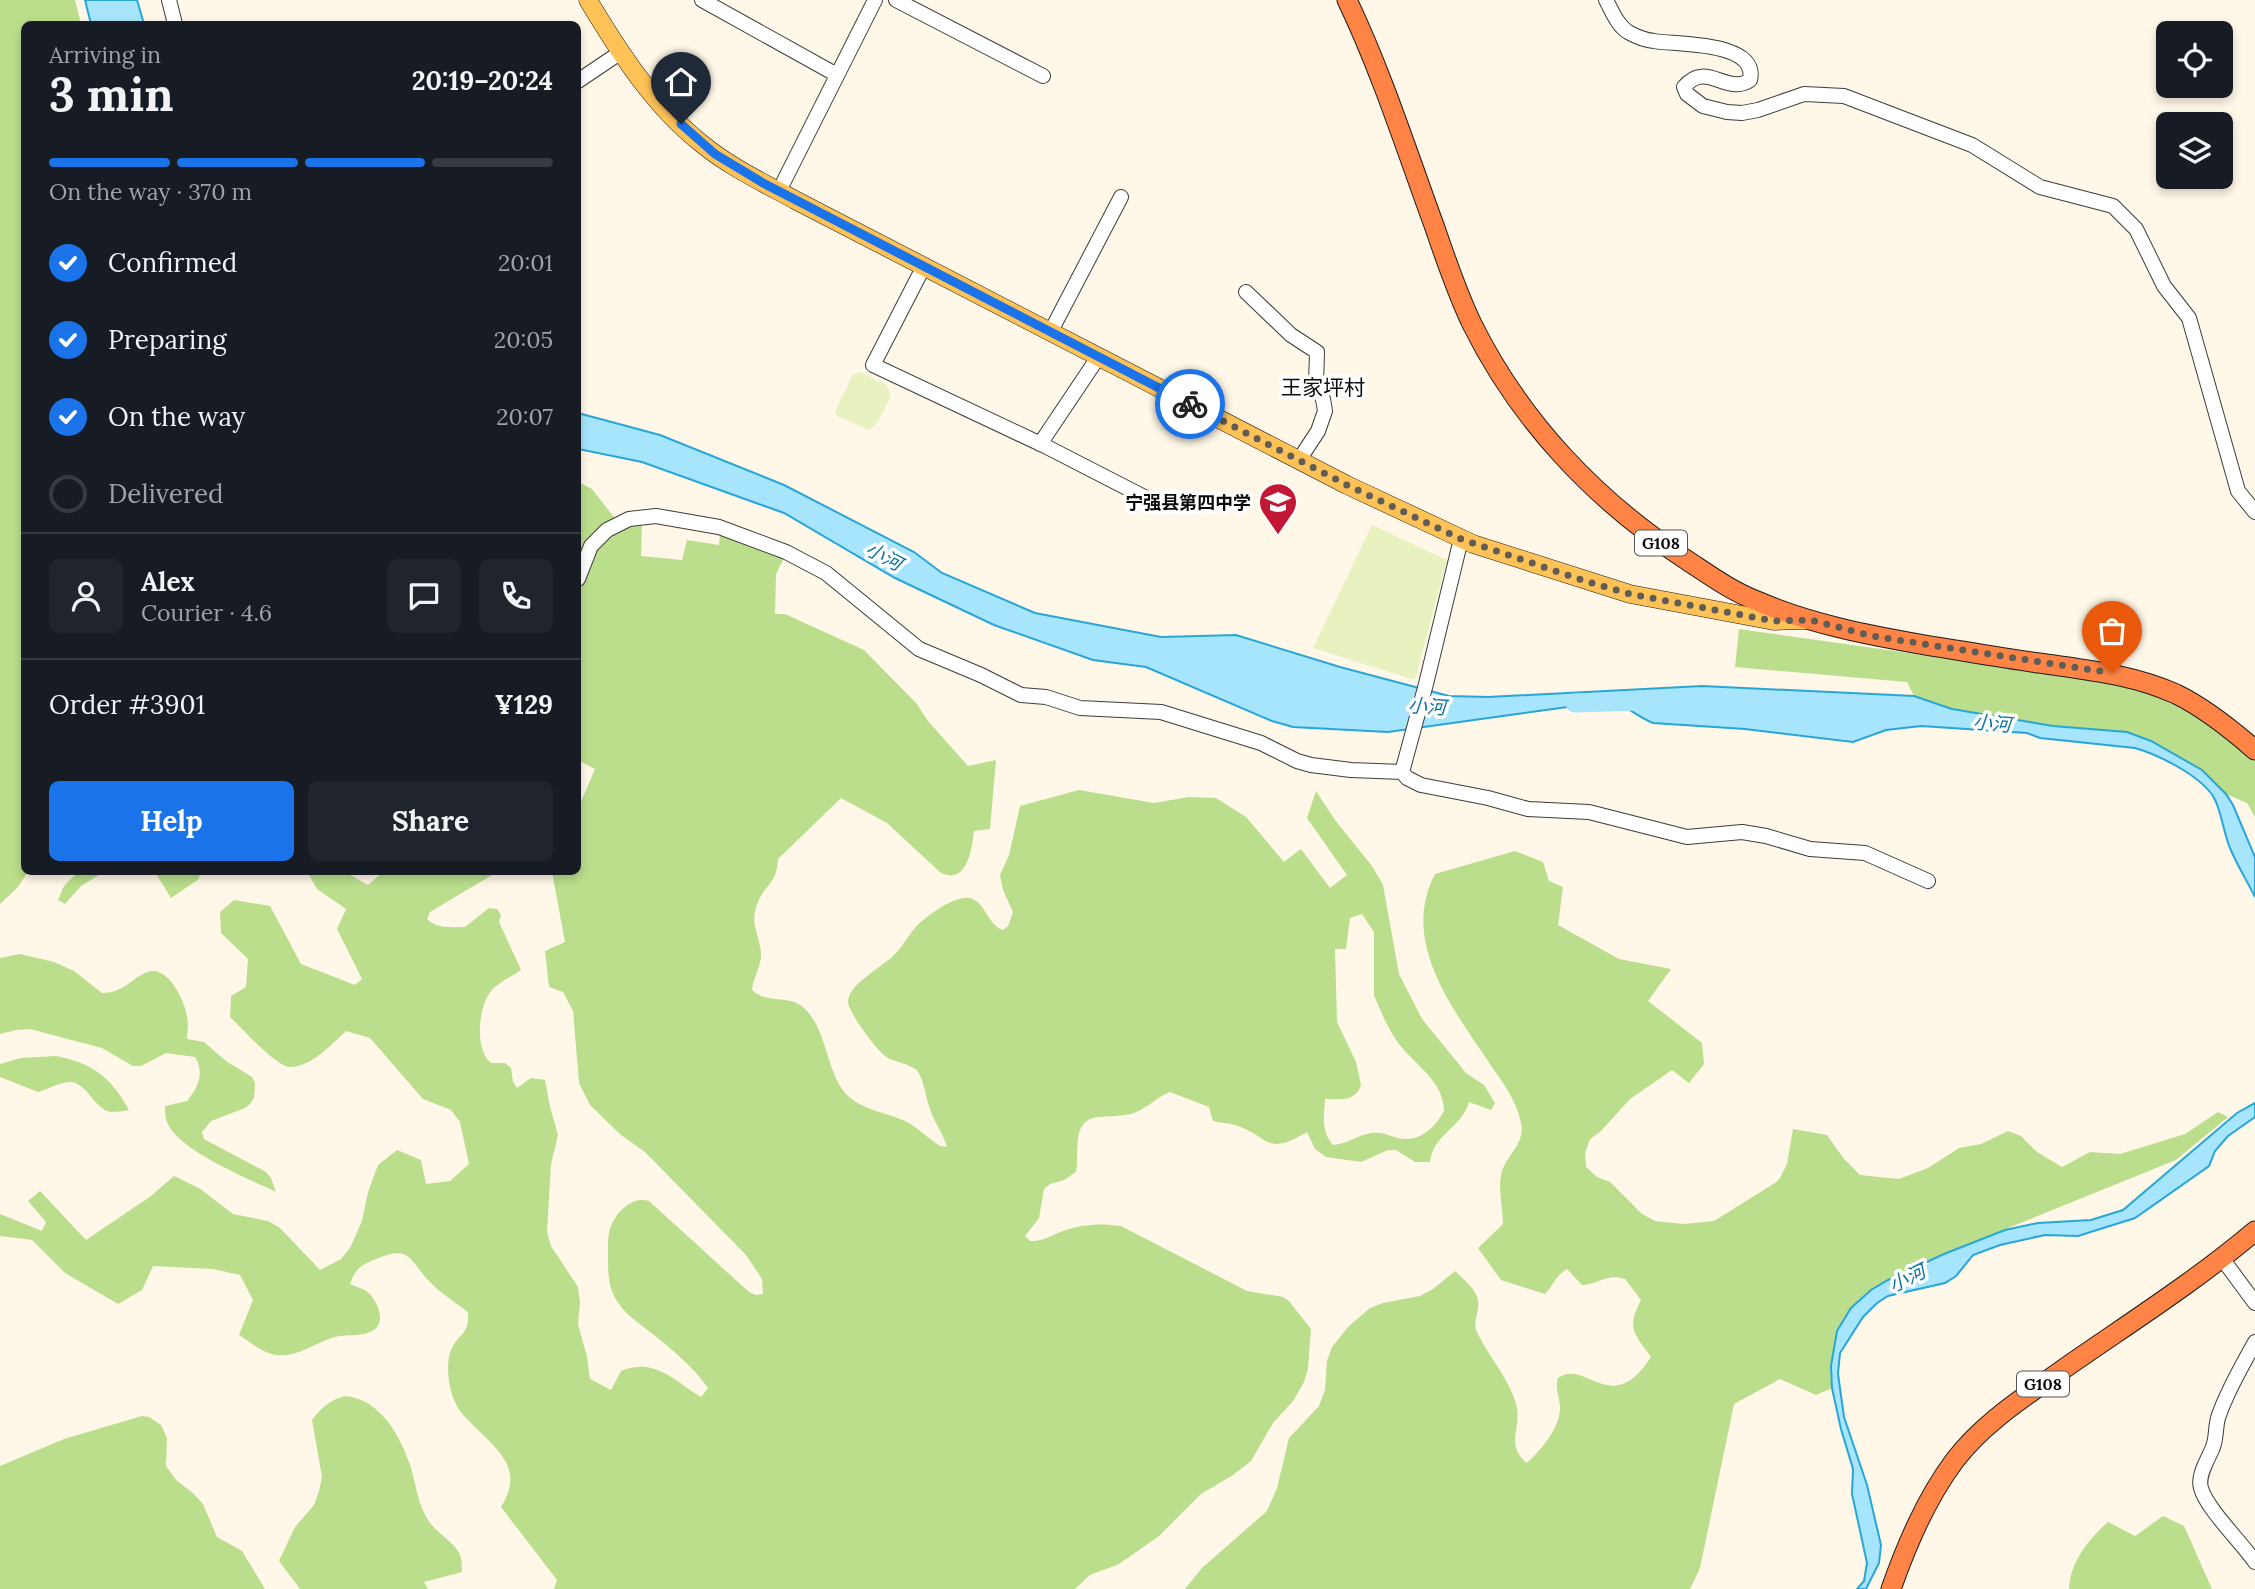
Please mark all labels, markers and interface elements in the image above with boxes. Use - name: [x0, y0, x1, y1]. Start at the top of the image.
- map controls: [2156, 21, 2233, 189]
- button: locate: [2156, 21, 2233, 98]
- text: Arriving in: [49, 40, 161, 69]
- pin: [651, 52, 711, 124]
- icon: home: [662, 63, 700, 101]
- text: 20:19–20:24: [412, 64, 553, 97]
- text: 3 min: [49, 65, 174, 124]
- button: layers: [2156, 112, 2233, 189]
- text: On the way · 370 m: [49, 177, 252, 206]
- icon: check: [49, 244, 87, 282]
- text: Confirmed: [108, 246, 237, 279]
- text: 20:01: [498, 248, 553, 277]
- icon: check: [49, 321, 87, 359]
- text: Preparing: [108, 323, 227, 356]
- text: 20:05: [494, 325, 553, 354]
- courier: [1155, 369, 1225, 439]
- district label: 王家坪村: [1281, 374, 1365, 401]
- icon: bike: [1171, 385, 1209, 423]
- icon: check: [49, 398, 87, 436]
- text: On the way: [108, 400, 245, 433]
- text: 20:07: [496, 402, 553, 431]
- text: Delivered: [108, 477, 224, 510]
- school or university icon: 宁强县第四中学: [1257, 481, 1299, 536]
- place label: 宁强县第四中学: [1125, 491, 1251, 514]
- road number: G108: [1635, 530, 1687, 556]
- water label: 小河: [862, 536, 910, 577]
- button: person: [49, 559, 123, 633]
- button: chat: [387, 559, 461, 633]
- button: phone: [479, 559, 553, 633]
- text: Alex: [141, 565, 195, 598]
- text: Courier · 4.6: [141, 598, 272, 627]
- pin: [2082, 601, 2142, 673]
- icon: bag: [2093, 612, 2131, 650]
- text: Order #3901: [49, 688, 205, 721]
- text: ¥129: [495, 688, 553, 721]
- water label: 小河: [1407, 693, 1451, 720]
- water label: 小河: [1972, 709, 2016, 737]
- button: Help: [49, 781, 294, 861]
- button: Share: [308, 781, 553, 861]
- water label: 小河: [1885, 1257, 1933, 1297]
- road number: G108: [2017, 1372, 2069, 1396]

